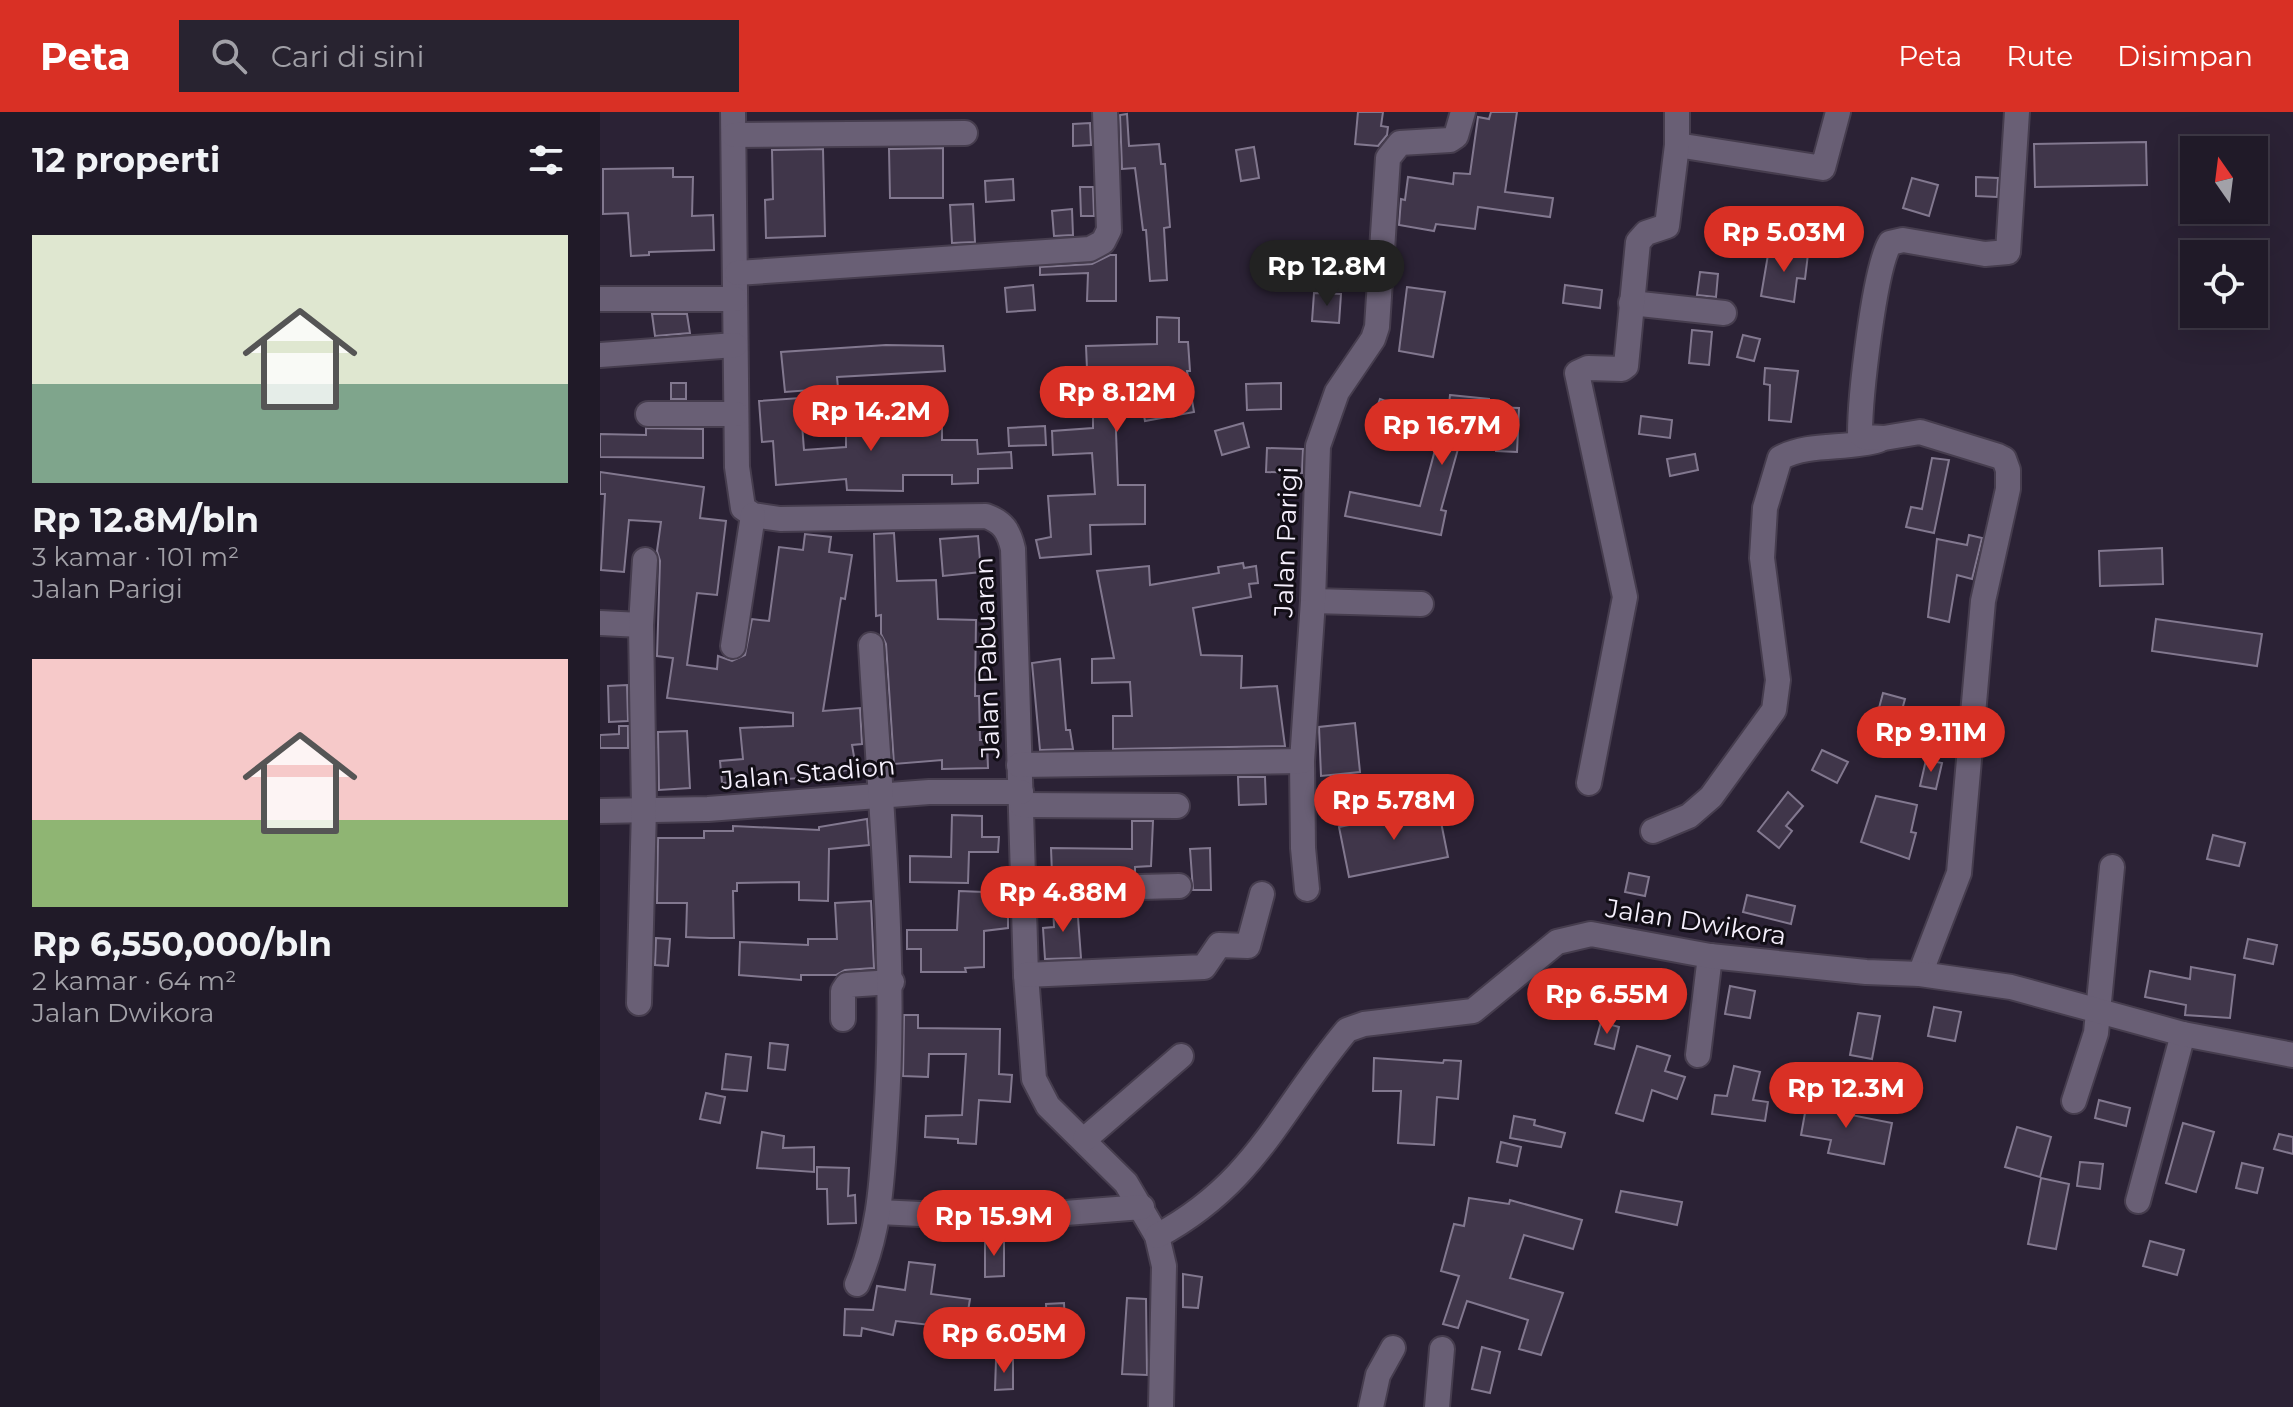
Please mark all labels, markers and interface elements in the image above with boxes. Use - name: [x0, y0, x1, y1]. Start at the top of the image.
- search box: [179, 20, 739, 92]
- text: Peta: [40, 33, 131, 80]
- icon: search: [207, 34, 251, 78]
- text: Cari di sini: [271, 38, 424, 75]
- text: Peta: [1898, 39, 1962, 73]
- text: Rute: [2006, 39, 2073, 73]
- text: Disimpan: [2117, 39, 2253, 73]
- north arrow: [2180, 136, 2268, 224]
- map controls: [2180, 136, 2268, 328]
- icon: filters: [524, 138, 568, 182]
- text: 12 properti: [32, 139, 220, 181]
- pin: Rp 5.03M: [1701, 206, 1867, 274]
- text: Rp 5.03M: [1722, 216, 1846, 248]
- pin: Rp 12.8M: [1244, 240, 1410, 308]
- button: locate: [2180, 240, 2268, 328]
- text: Rp 12.8M: [1267, 250, 1387, 282]
- icon: home: [228, 287, 372, 431]
- pin: Rp 8.12M: [1034, 366, 1200, 434]
- text: Rp 8.12M: [1058, 376, 1176, 408]
- pin: Rp 14.2M: [788, 385, 954, 453]
- text: Rp 14.2M: [811, 395, 931, 427]
- pin: Rp 16.7M: [1359, 399, 1525, 467]
- text: Rp 16.7M: [1383, 409, 1501, 441]
- street label: Jalan Parigi: [1267, 466, 1305, 619]
- text: Rp 12.8M/bln: [32, 499, 259, 541]
- text: 3 kamar · 101 m²: [32, 541, 239, 573]
- street label: Jalan Pabuaran: [967, 557, 1007, 760]
- text: Jalan Parigi: [32, 573, 183, 605]
- pin: Rp 9.11M: [1848, 706, 2014, 774]
- icon: home: [228, 711, 372, 855]
- text: Rp 9.11M: [1875, 716, 1987, 748]
- street label: Jalan Stadion: [718, 749, 897, 797]
- pin: Rp 5.78M: [1311, 774, 1477, 842]
- text: Rp 5.78M: [1332, 784, 1456, 816]
- pin: Rp 4.88M: [980, 866, 1146, 934]
- text: Rp 4.88M: [998, 876, 1128, 908]
- street label: Jalan Dwikora: [1602, 892, 1789, 952]
- text: Rp 6,550,000/bln: [32, 923, 332, 965]
- text: 2 kamar · 64 m²: [32, 965, 236, 997]
- pin: Rp 6.55M: [1524, 968, 1690, 1036]
- text: Rp 6.55M: [1545, 978, 1669, 1010]
- text: Jalan Dwikora: [32, 997, 214, 1029]
- pin: Rp 12.3M: [1763, 1062, 1929, 1130]
- text: Rp 12.3M: [1787, 1072, 1905, 1104]
- pin: Rp 15.9M: [911, 1190, 1077, 1258]
- text: Rp 15.9M: [935, 1200, 1053, 1232]
- pin: Rp 6.05M: [921, 1307, 1087, 1375]
- text: Rp 6.05M: [941, 1317, 1067, 1349]

